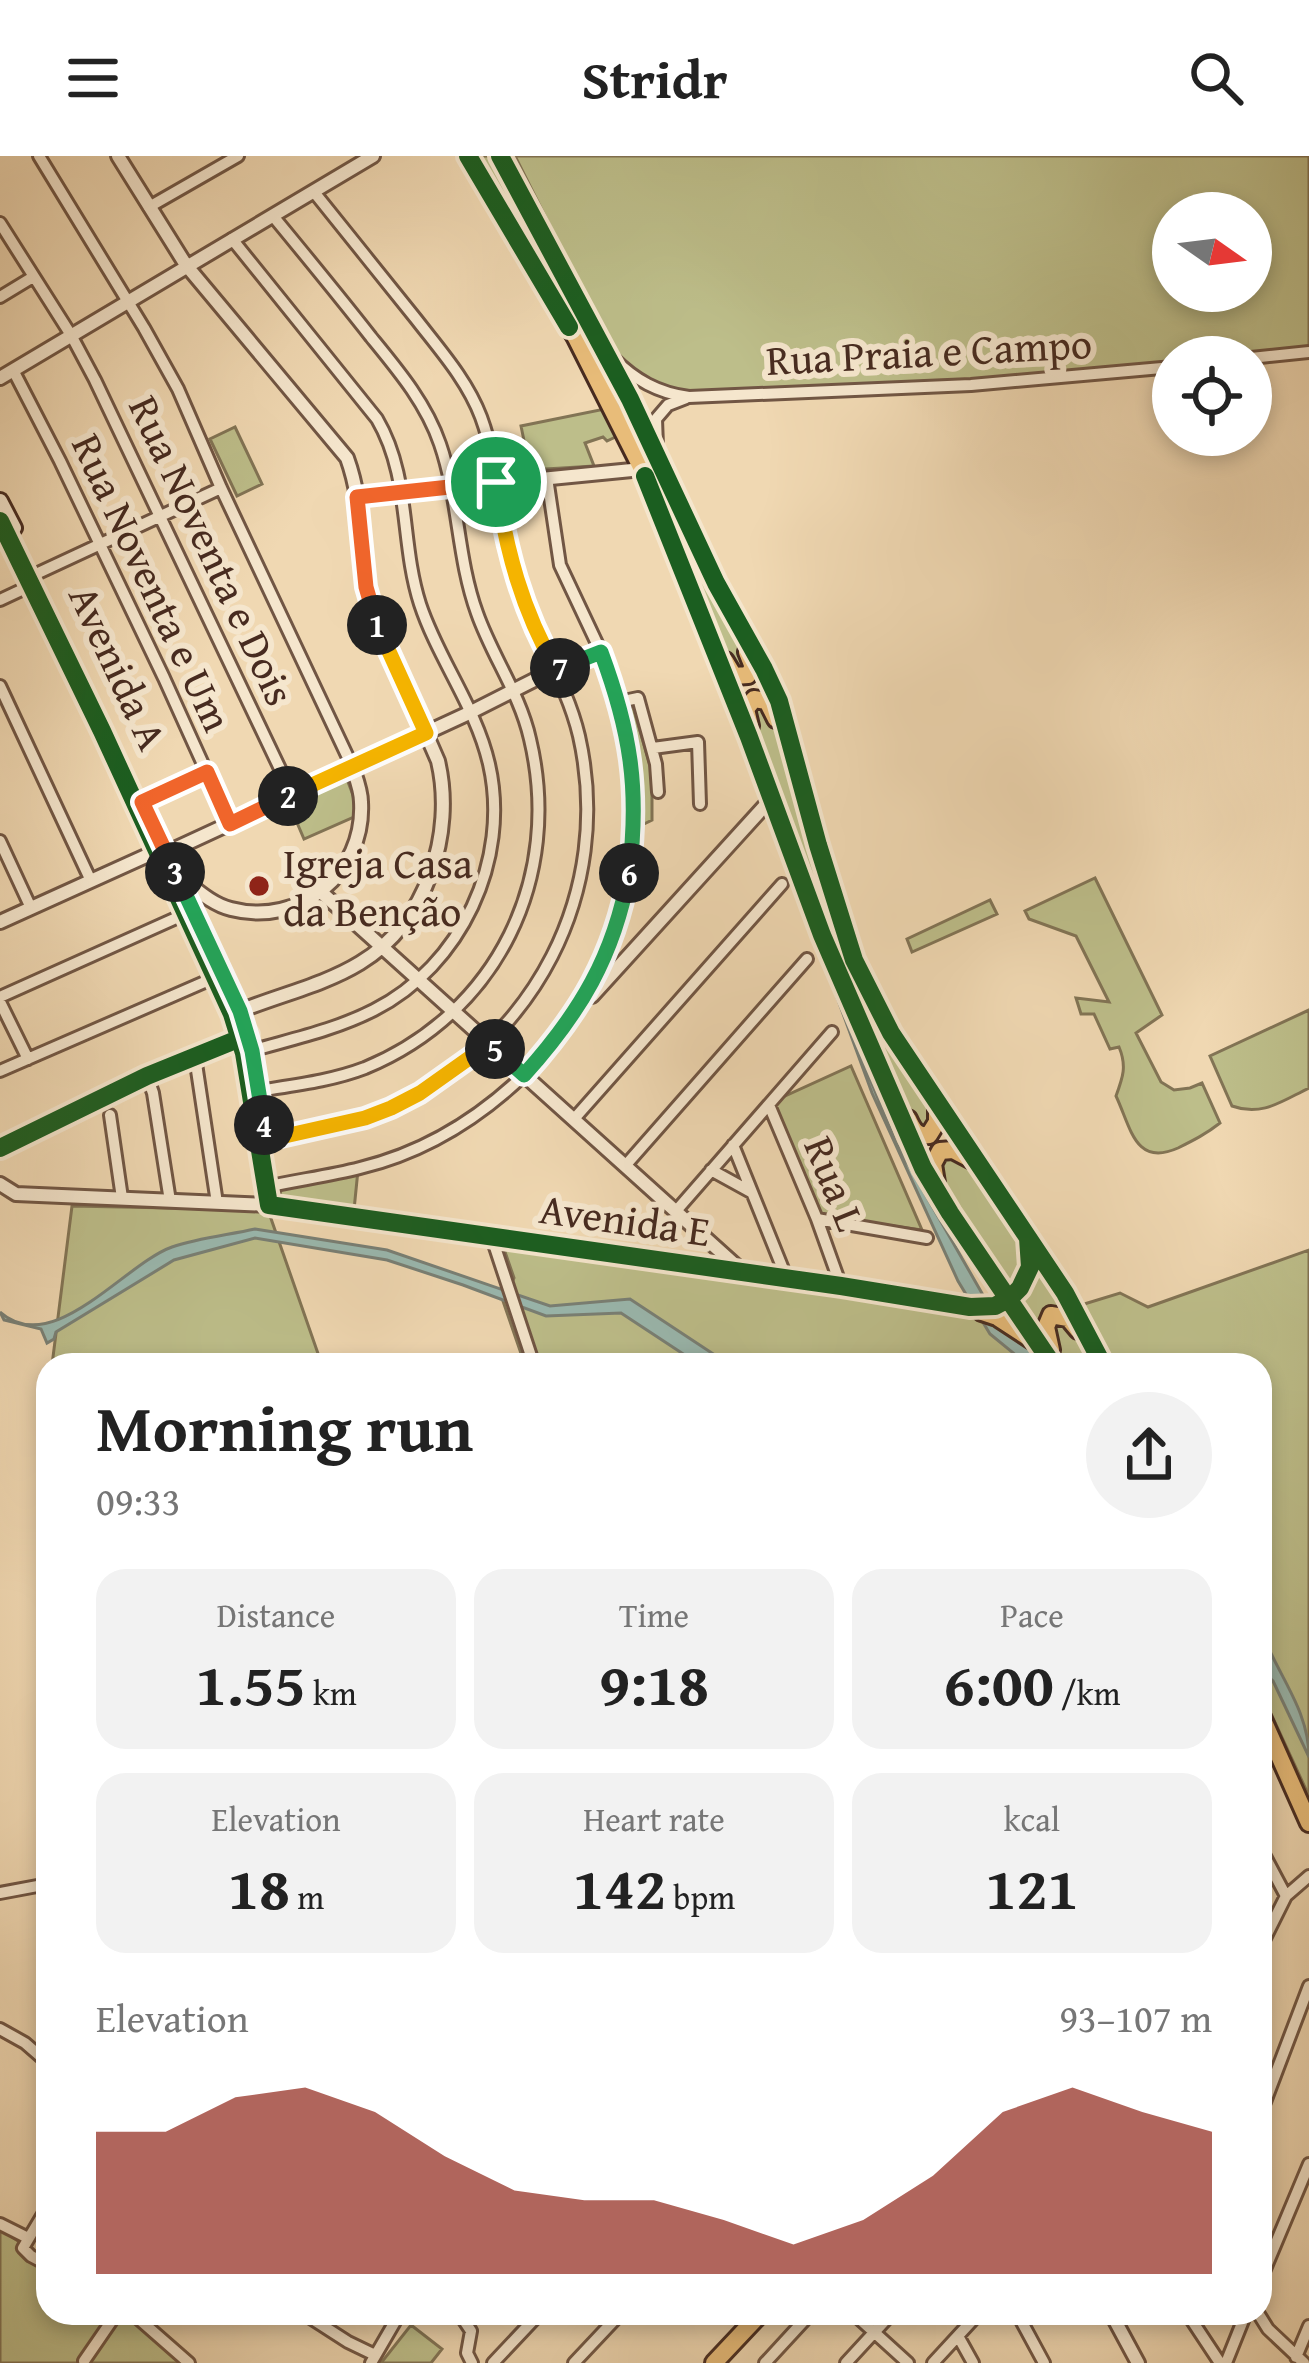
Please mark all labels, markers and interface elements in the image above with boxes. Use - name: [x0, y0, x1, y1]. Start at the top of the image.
- text: Stridr: [581, 39, 728, 118]
- icon: menu: [60, 45, 126, 111]
- icon: search: [1183, 45, 1249, 111]
- north arrow: [1152, 192, 1272, 312]
- map controls: [1152, 192, 1272, 456]
- street label: Rua Praia e Campo: [764, 312, 1094, 390]
- button: locate: [1152, 336, 1272, 456]
- street label: Rua Noventa e Dois: [114, 385, 312, 715]
- street label: Rua Noventa e Um: [57, 423, 249, 741]
- pin: [445, 431, 547, 533]
- icon: arrive: [463, 449, 529, 515]
- street label: Avenida A: [54, 575, 184, 760]
- pin: 1: [347, 595, 407, 655]
- text: 1: [368, 601, 386, 649]
- pin: 7: [530, 638, 590, 698]
- text: 7: [551, 644, 569, 692]
- pin: 2: [258, 766, 318, 826]
- text: 2: [279, 772, 297, 820]
- place label: Igreja Casa da Benção: [283, 832, 473, 941]
- pin: 3: [145, 842, 205, 902]
- pin: 6: [599, 843, 659, 903]
- text: 3: [166, 848, 184, 896]
- text: 6: [620, 849, 638, 897]
- marker: Igreja Casa da Benção: [246, 873, 272, 899]
- pin: 5: [465, 1019, 525, 1079]
- text: 5: [486, 1025, 504, 1073]
- pin: 4: [234, 1095, 294, 1155]
- text: 4: [255, 1101, 273, 1149]
- street label: Rua L: [790, 1127, 882, 1239]
- street label: Avenida E: [536, 1177, 714, 1261]
- text: Morning run: [96, 1378, 473, 1475]
- button: share: [1086, 1392, 1212, 1518]
- text: 09:33: [96, 1472, 181, 1529]
- text: Distance: [217, 1591, 335, 1639]
- text: Time: [619, 1591, 689, 1639]
- text: Pace: [1000, 1591, 1064, 1639]
- text: 1.55: [195, 1639, 306, 1727]
- text: 9:18: [599, 1639, 709, 1727]
- text: 6:00: [944, 1639, 1054, 1727]
- text: km: [306, 1669, 357, 1717]
- text: /km: [1054, 1669, 1120, 1717]
- text: Elevation: [211, 1795, 341, 1843]
- text: Heart rate: [583, 1795, 725, 1843]
- text: kcal: [1004, 1795, 1060, 1843]
- text: 18: [228, 1843, 290, 1931]
- text: 142: [573, 1843, 666, 1931]
- text: 121: [985, 1843, 1079, 1931]
- text: m: [290, 1873, 324, 1921]
- text: bpm: [666, 1873, 735, 1921]
- text: Elevation: [96, 1989, 249, 2046]
- text: 93–107 m: [1059, 1989, 1212, 2046]

